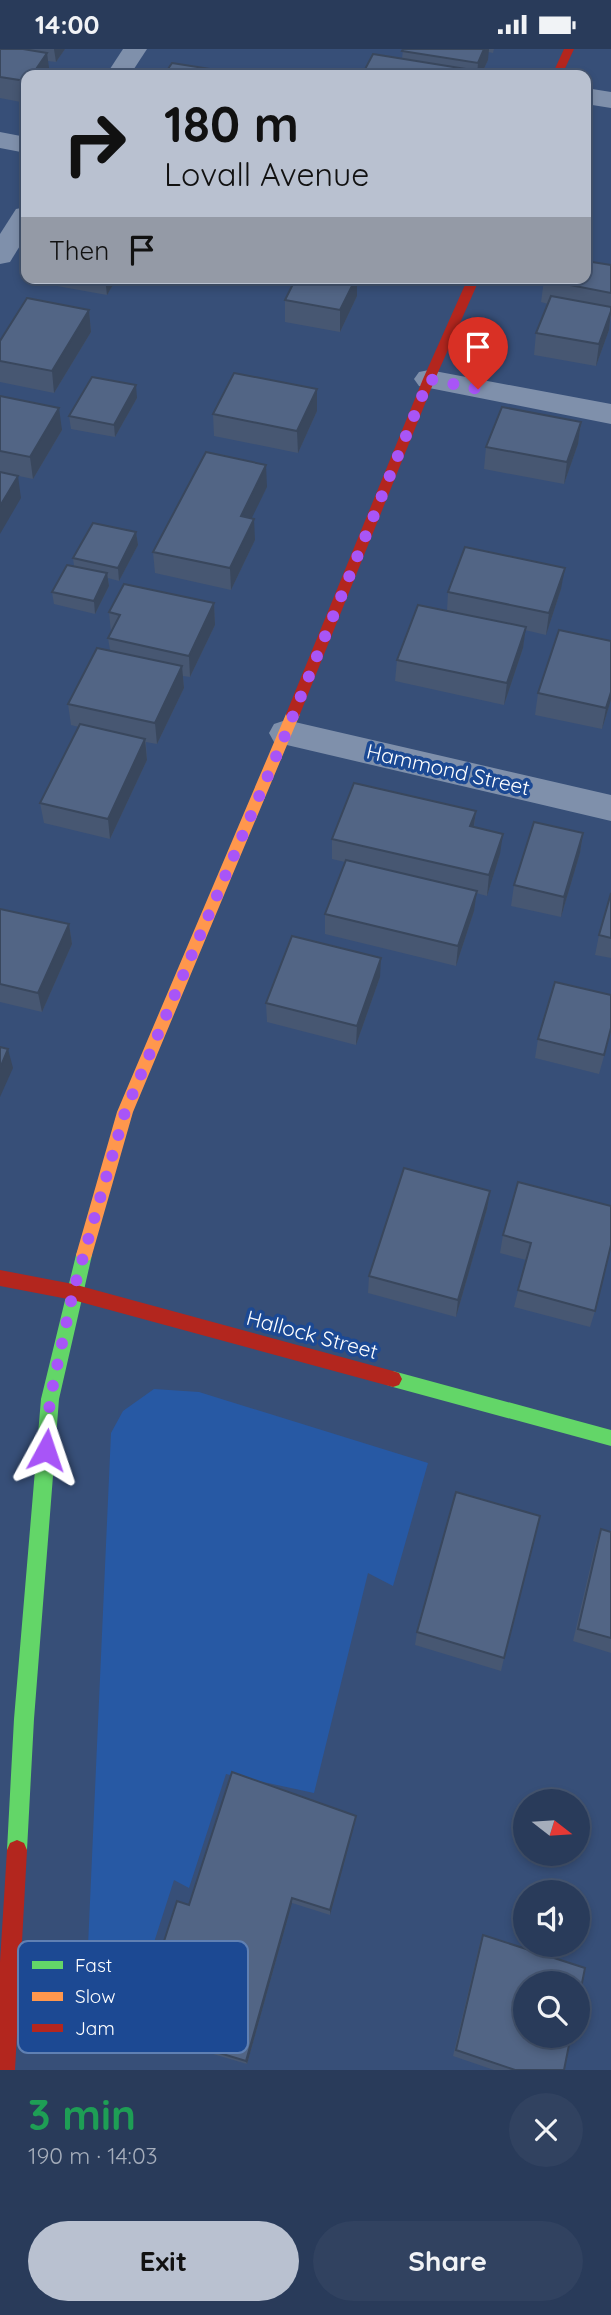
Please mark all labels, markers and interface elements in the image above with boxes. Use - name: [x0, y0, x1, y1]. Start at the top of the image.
- text: 14:00: [35, 8, 99, 41]
- text: 180 m: [164, 93, 299, 154]
- icon: right: [49, 98, 140, 189]
- text: Lovall Avenue: [164, 154, 369, 194]
- icon: arrive: [123, 231, 161, 269]
- text: Then: [49, 234, 109, 267]
- pin: [448, 317, 508, 389]
- icon: arrive: [459, 328, 497, 366]
- street label: Hammond Street: [364, 738, 532, 800]
- street label: Hallock Street: [244, 1304, 381, 1364]
- position arrow: [9, 1413, 83, 1487]
- north arrow: [513, 1789, 590, 1865]
- map controls: [513, 1789, 590, 2048]
- button: sound: [513, 1880, 590, 1957]
- legend: [18, 1941, 248, 2053]
- text: Fast: [75, 1953, 112, 1977]
- button: search: [513, 1971, 590, 2048]
- text: Slow: [75, 1984, 116, 2008]
- text: Jam: [75, 2016, 115, 2040]
- text: 3 min: [28, 2088, 136, 2141]
- button: close: [509, 2093, 583, 2167]
- text: 190 m · 14:03: [28, 2141, 158, 2170]
- button: Exit: [28, 2221, 299, 2301]
- button: Share: [313, 2221, 583, 2301]

